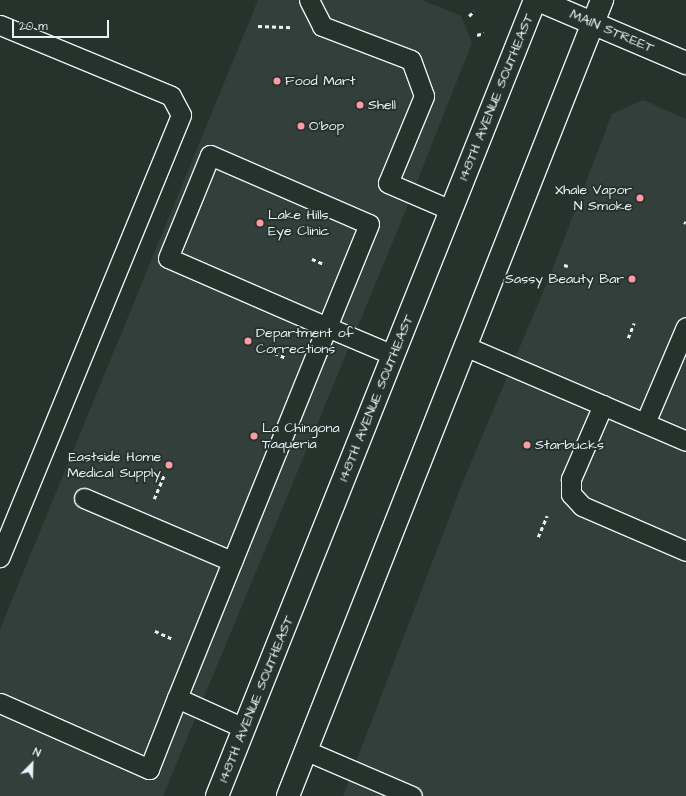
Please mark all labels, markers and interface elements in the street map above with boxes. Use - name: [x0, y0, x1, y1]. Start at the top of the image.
- street label: MAIN STREET: [567, 6, 657, 56]
- street label: 148TH AVENUE SOUTHEAST: [455, 11, 537, 183]
- scale bar: [14, 12, 111, 38]
- text: 20 m: [19, 18, 48, 35]
- place label: Food Mart: [285, 73, 355, 89]
- marker: Food Mart: [272, 76, 282, 86]
- place label: Shell: [368, 97, 396, 113]
- marker: Shell: [355, 100, 365, 110]
- place label: O'bop: [309, 118, 344, 134]
- marker: O'bop: [296, 121, 306, 131]
- place label: Xhale Vapor N Smoke: [555, 182, 632, 214]
- marker: Xhale Vapor N Smoke: [635, 193, 645, 203]
- place label: Lake Hills Eye Clinic: [268, 207, 329, 240]
- marker: Lake Hills Eye Clinic: [255, 218, 265, 228]
- place label: Sassy Beauty Bar: [505, 271, 624, 287]
- marker: Sassy Beauty Bar: [627, 274, 637, 284]
- street label: 148TH AVENUE SOUTHEAST: [335, 312, 417, 484]
- place label: Department of Corrections: [256, 325, 354, 358]
- marker: Department of Corrections: [243, 336, 253, 346]
- place label: La Chingona Taqueria: [262, 420, 340, 452]
- marker: La Chingona Taqueria: [249, 431, 259, 441]
- place label: Starbucks: [535, 437, 604, 453]
- marker: Starbucks: [522, 440, 532, 450]
- place label: Eastside Home Medical Supply: [67, 449, 161, 482]
- marker: Eastside Home Medical Supply: [164, 460, 174, 470]
- street label: 148TH AVENUE SOUTHEAST: [215, 613, 297, 785]
- north arrow: [12, 744, 52, 784]
- text: N: [31, 744, 43, 761]

